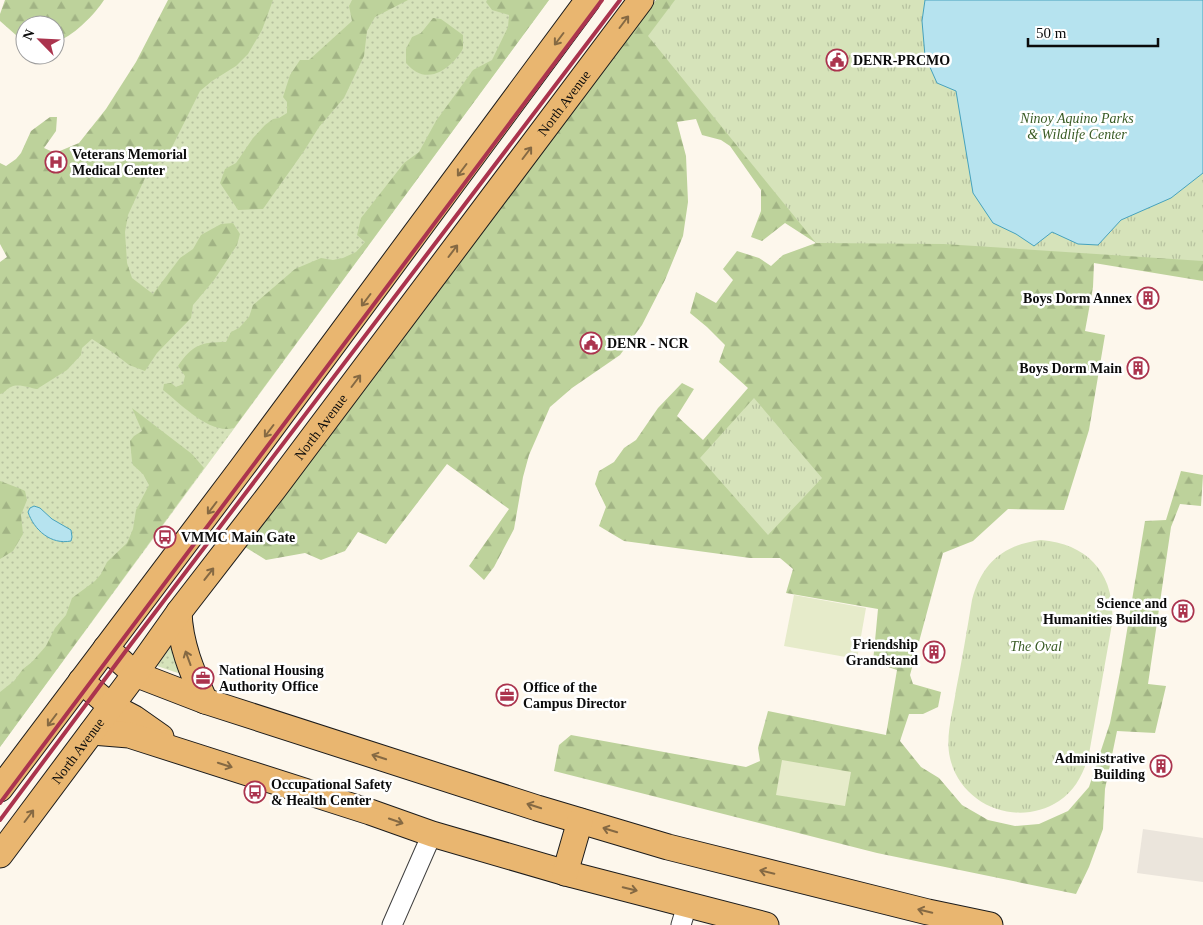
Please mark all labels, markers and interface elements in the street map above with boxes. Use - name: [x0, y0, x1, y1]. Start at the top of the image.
- north arrow: [15, 15, 65, 65]
- one-way arrow: [619, 15, 629, 29]
- scale bar: [1028, 15, 1158, 47]
- text: 50 m: [1036, 25, 1067, 41]
- text: N: [20, 27, 37, 43]
- one-way arrow: [554, 32, 564, 46]
- public building icon: DENR-PRCMO: [825, 48, 849, 72]
- place label: DENR-PRCMO: [853, 53, 950, 68]
- street label: North Avenue: [534, 67, 593, 139]
- park label: Ninoy Aquino Parks & Wildlife Center: [1019, 111, 1134, 142]
- one-way arrow: [522, 146, 532, 160]
- place label: Veterans Memorial Medical Center: [72, 147, 187, 178]
- hospital icon: Veterans Memorial Medical Center: [44, 150, 68, 174]
- one-way arrow: [457, 163, 468, 176]
- one-way arrow: [448, 245, 459, 258]
- building icon: Boys Dorm Annex: [1136, 286, 1160, 310]
- place label: Boys Dorm Annex: [1023, 291, 1132, 306]
- one-way arrow: [360, 293, 371, 306]
- public building icon: DENR - NCR: [579, 331, 603, 355]
- place label: DENR - NCR: [607, 336, 690, 351]
- building icon: Boys Dorm Main: [1126, 356, 1150, 380]
- place label: Boys Dorm Main: [1019, 361, 1122, 376]
- one-way arrow: [350, 375, 361, 388]
- street label: North Avenue: [291, 391, 350, 462]
- one-way arrow: [264, 424, 274, 438]
- one-way arrow: [206, 501, 217, 514]
- bus stop icon: VMMC Main Gate: [153, 525, 177, 549]
- place label: VMMC Main Gate: [181, 530, 295, 545]
- one-way arrow: [203, 567, 214, 580]
- place label: Science and Humanities Building: [1043, 596, 1167, 627]
- building icon: Science and Humanities Building: [1171, 599, 1195, 623]
- place label: Friendship Grandstand: [846, 637, 918, 668]
- park label: The Oval: [1010, 639, 1062, 654]
- building icon: Friendship Grandstand: [922, 640, 946, 664]
- one-way arrow: [183, 650, 192, 666]
- place label: National Housing Authority Office: [219, 663, 324, 694]
- office icon: National Housing Authority Office: [191, 666, 215, 690]
- place label: Office of the Campus Director: [523, 680, 627, 711]
- office icon: Office of the Campus Director: [495, 683, 519, 707]
- one-way arrow: [46, 713, 57, 726]
- street label: North Avenue: [48, 715, 107, 787]
- one-way arrow: [371, 751, 387, 761]
- place label: Administrative Building: [1055, 751, 1145, 782]
- building icon: Administrative Building: [1149, 754, 1173, 778]
- one-way arrow: [217, 761, 233, 770]
- place label: Occupational Safety & Health Center: [271, 777, 392, 808]
- bus stop icon: Occupational Safety & Health Center: [243, 780, 267, 804]
- one-way arrow: [526, 801, 542, 811]
- one-way arrow: [24, 810, 35, 823]
- one-way arrow: [388, 817, 403, 826]
- one-way arrow: [603, 824, 619, 834]
- one-way arrow: [760, 867, 776, 876]
- one-way arrow: [621, 885, 637, 895]
- one-way arrow: [917, 906, 933, 915]

